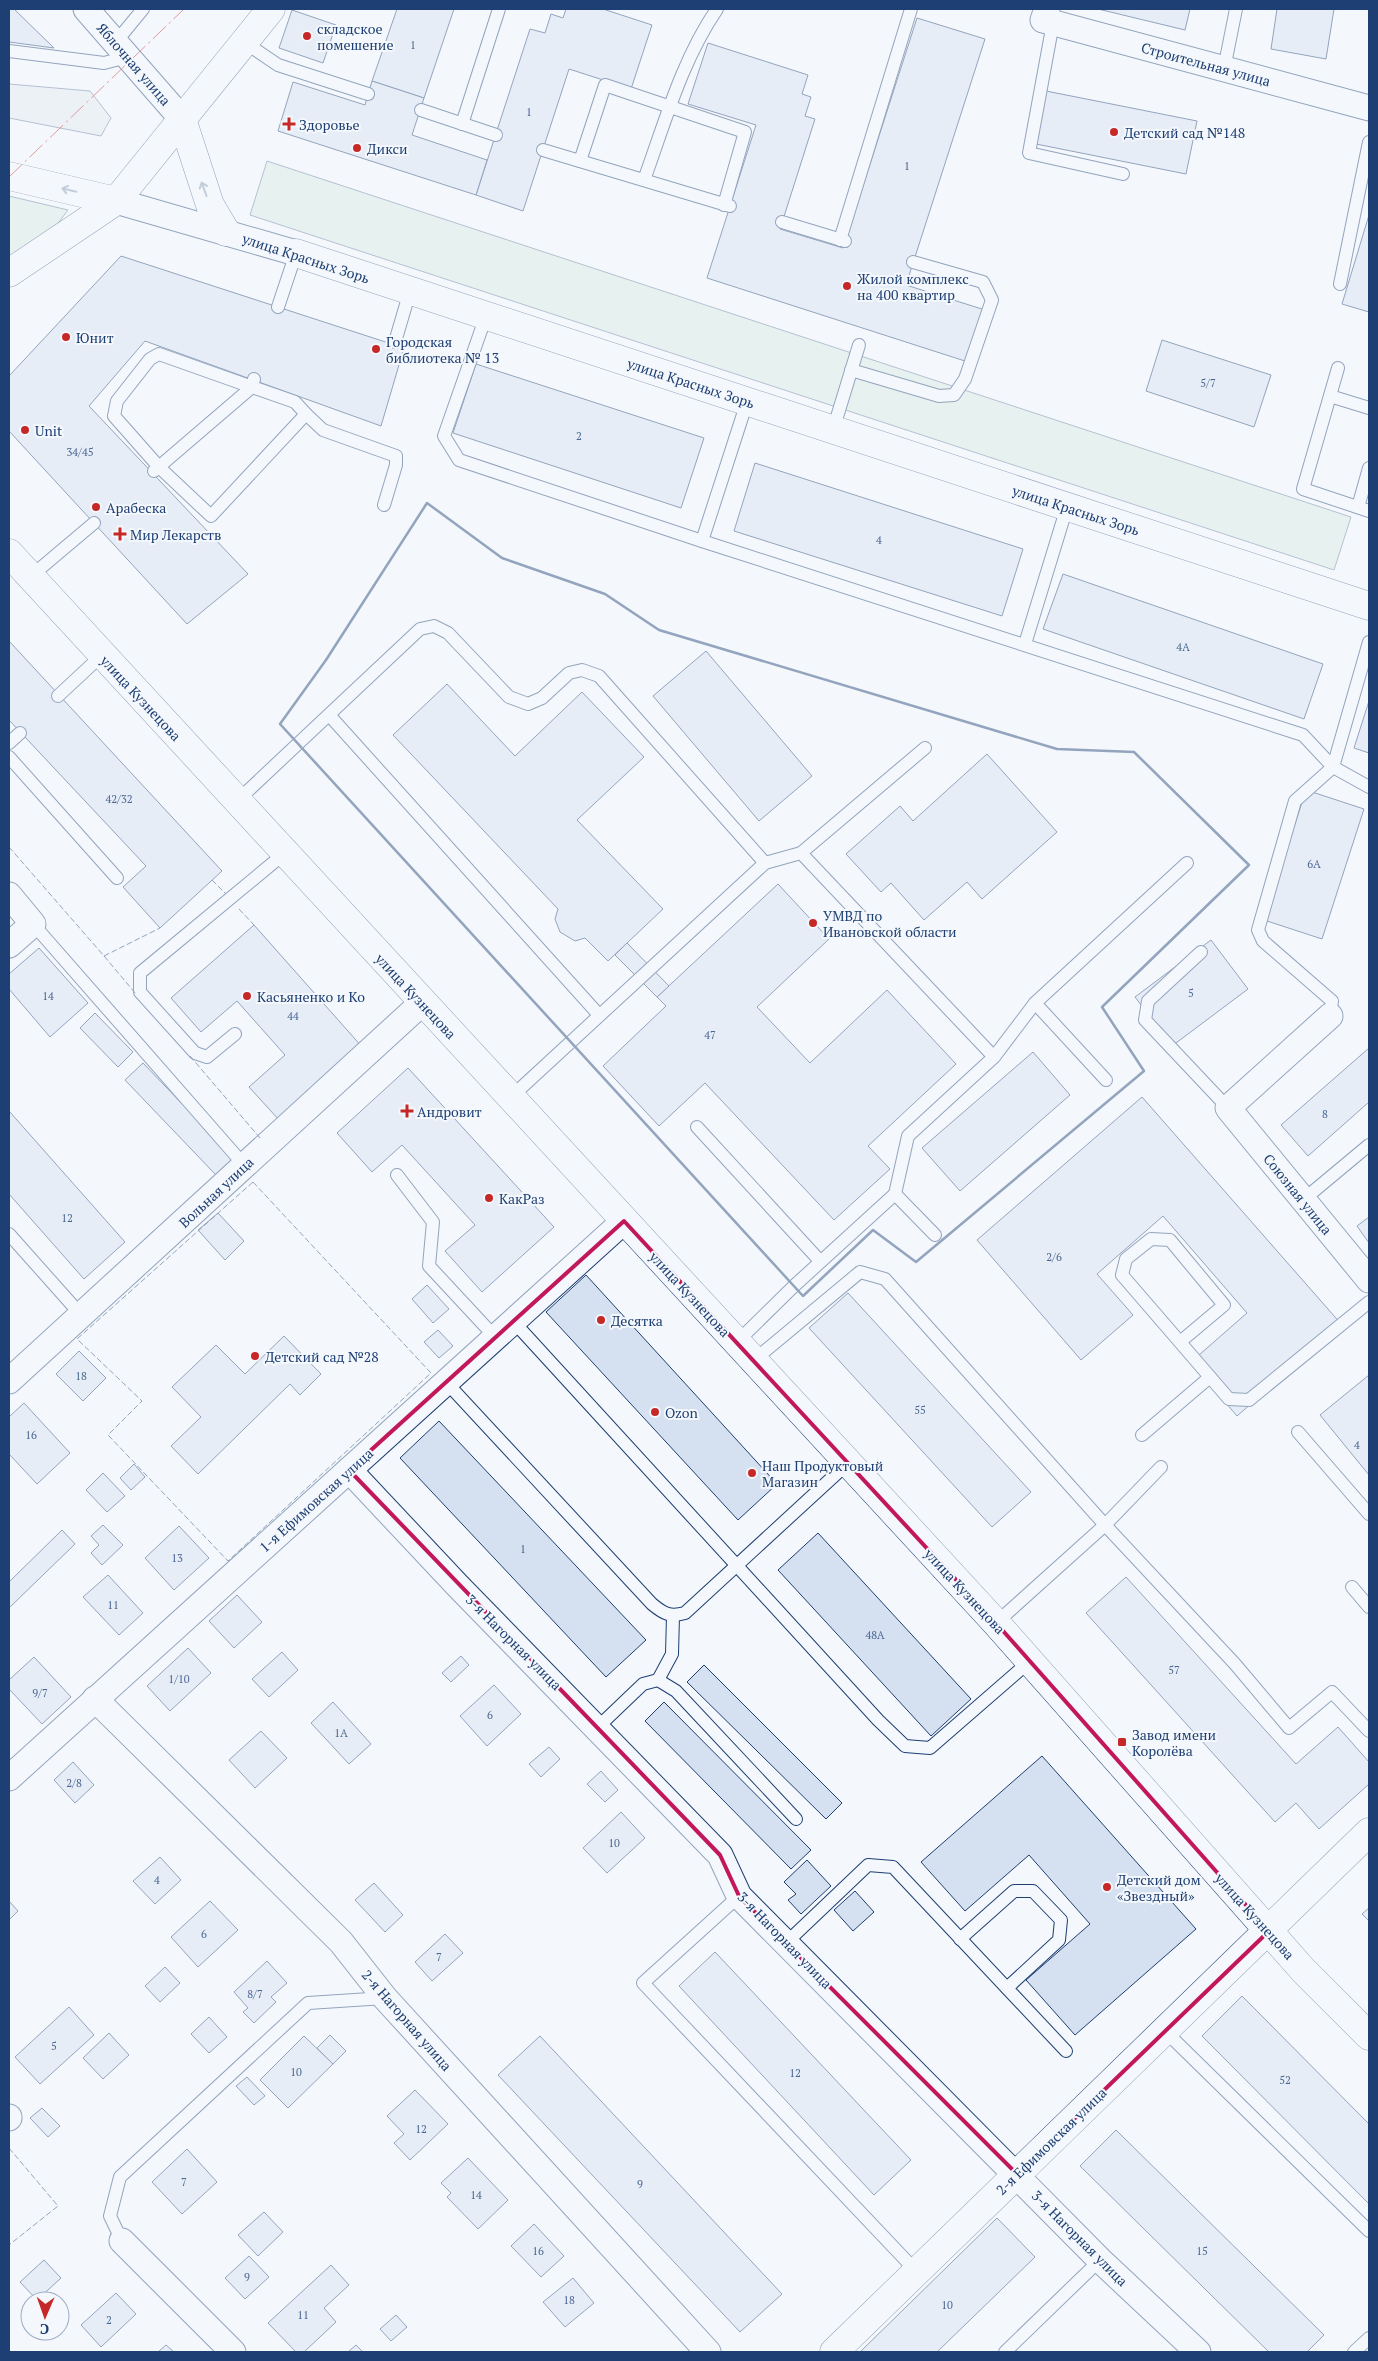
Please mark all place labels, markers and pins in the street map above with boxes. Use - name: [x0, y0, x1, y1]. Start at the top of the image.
- place label: складское помешение: [317, 19, 393, 54]
- marker: складское помешение: [301, 30, 313, 42]
- place label: Здоровье: [299, 115, 360, 134]
- marker: Здоровье: [283, 118, 295, 130]
- place label: Детский сад №148: [1124, 123, 1245, 142]
- marker: Детский сад №148: [1108, 126, 1120, 138]
- place label: Дикси: [367, 139, 408, 158]
- marker: Дикси: [351, 142, 363, 154]
- place label: Жилой комплекс на 400 квартир: [857, 269, 969, 304]
- marker: Жилой комплекс на 400 квартир: [841, 280, 853, 292]
- place label: Юнит: [76, 328, 114, 347]
- marker: Юнит: [60, 331, 72, 343]
- place label: Городская библиотека № 13: [386, 332, 499, 367]
- marker: Городская библиотека № 13: [370, 343, 382, 355]
- place label: Unit: [35, 421, 63, 440]
- marker: Unit: [19, 424, 31, 436]
- place label: Арабеска: [106, 498, 166, 517]
- marker: Арабеска: [90, 501, 102, 513]
- place label: Мир Лекарств: [130, 525, 221, 544]
- marker: Мир Лекарств: [114, 528, 126, 540]
- place label: УМВД по Ивановской области: [823, 906, 957, 941]
- marker: УМВД по Ивановской области: [807, 917, 819, 929]
- place label: Касьяненко и Ко: [257, 987, 365, 1006]
- marker: Касьяненко и Ко: [241, 990, 253, 1002]
- place label: Андровит: [417, 1102, 482, 1121]
- marker: Андровит: [401, 1105, 413, 1117]
- place label: КакРаз: [499, 1189, 545, 1208]
- marker: КакРаз: [483, 1192, 495, 1204]
- place label: Десятка: [611, 1311, 663, 1330]
- marker: Десятка: [595, 1314, 607, 1326]
- place label: Детский сад №28: [265, 1347, 379, 1366]
- marker: Детский сад №28: [249, 1350, 261, 1362]
- place label: Ozon: [665, 1403, 699, 1422]
- marker: Ozon: [649, 1406, 661, 1418]
- place label: Наш Продуктовый Магазин: [762, 1456, 884, 1491]
- marker: Наш Продуктовый Магазин: [746, 1467, 758, 1479]
- place label: Завод имени Королёва: [1132, 1725, 1217, 1760]
- marker: Завод имени Королёва: [1116, 1736, 1128, 1748]
- place label: Детский дом «Звездный»: [1117, 1870, 1201, 1905]
- marker: Детский дом «Звездный»: [1101, 1881, 1113, 1893]

